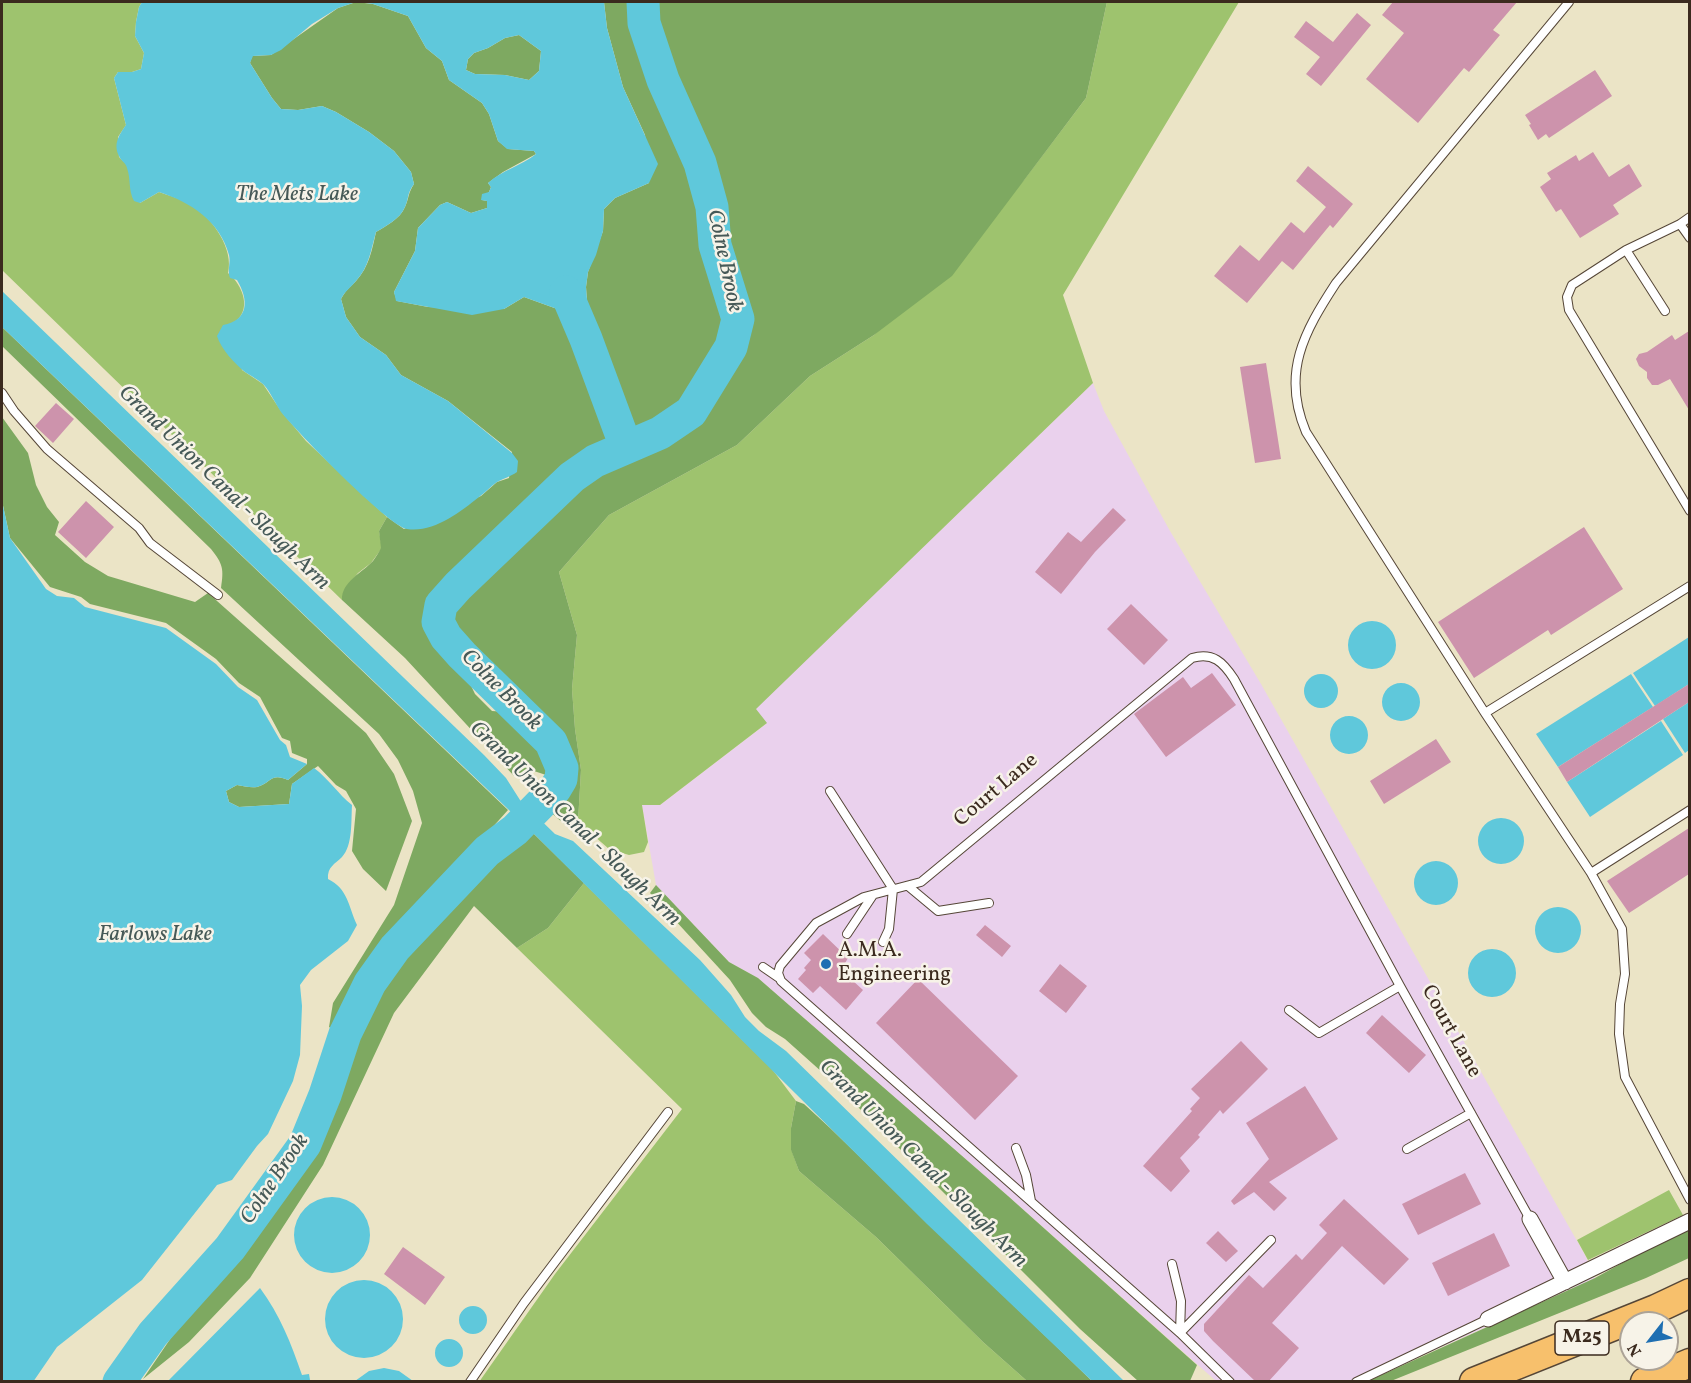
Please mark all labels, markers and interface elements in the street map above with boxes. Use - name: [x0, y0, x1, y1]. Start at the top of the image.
- water label: The Mets Lake: [236, 183, 358, 209]
- water label: Colne Brook: [699, 207, 747, 315]
- water label: Grand Union Canal - Slough Arm: [112, 381, 334, 597]
- water label: Colne Brook: [454, 645, 546, 737]
- water label: Grand Union Canal - Slough Arm: [463, 717, 685, 933]
- street label: Court Lane: [950, 749, 1044, 833]
- water label: Farlows Lake: [98, 923, 212, 949]
- place label: A.M.A. Engineering: [838, 939, 951, 989]
- marker: A.M.A. Engineering: [819, 957, 833, 971]
- street label: Court Lane: [1414, 981, 1486, 1083]
- water label: Grand Union Canal - Slough Arm: [812, 1055, 1032, 1275]
- water label: Colne Brook: [236, 1130, 316, 1230]
- north arrow: [1619, 1311, 1679, 1371]
- road number: M25: [1555, 1321, 1609, 1355]
- text: N: [1623, 1339, 1648, 1360]

